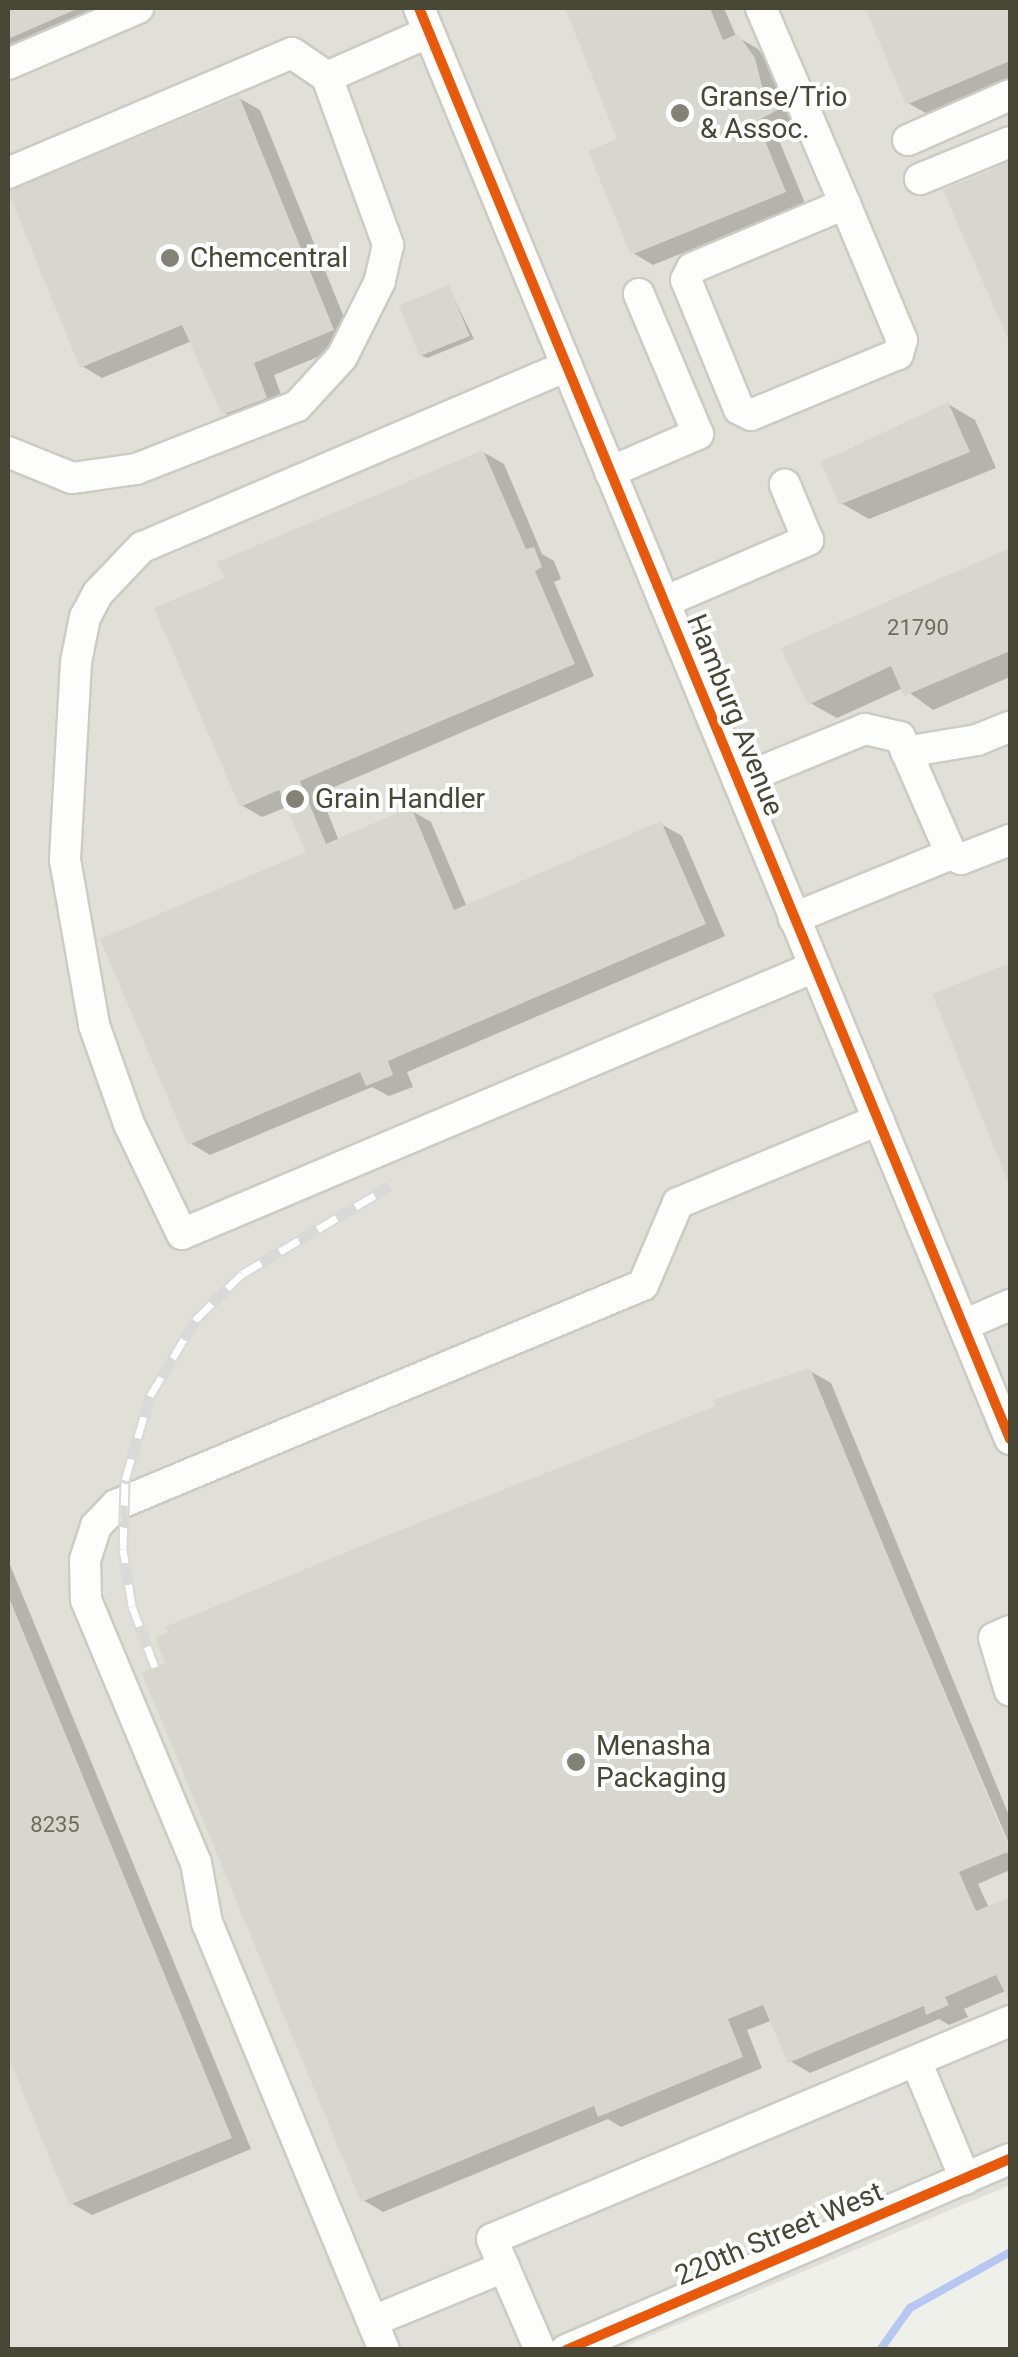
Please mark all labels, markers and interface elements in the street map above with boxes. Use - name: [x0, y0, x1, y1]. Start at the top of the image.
- place label: Granse/Trio & Assoc.: [700, 80, 848, 146]
- marker: Granse/Trio & Assoc.: [669, 102, 691, 124]
- place label: Chemcentral: [190, 241, 348, 275]
- marker: Chemcentral: [159, 247, 181, 269]
- street label: Hamburg Avenue: [679, 609, 791, 821]
- house number: 21790: [887, 615, 949, 641]
- place label: Grain Handler: [315, 782, 485, 816]
- marker: Grain Handler: [284, 788, 306, 810]
- place label: Menasha Packaging: [596, 1729, 727, 1795]
- marker: Menasha Packaging: [565, 1751, 587, 1773]
- house number: 8235: [30, 1812, 80, 1838]
- street label: 220th Street West: [670, 2175, 888, 2293]

